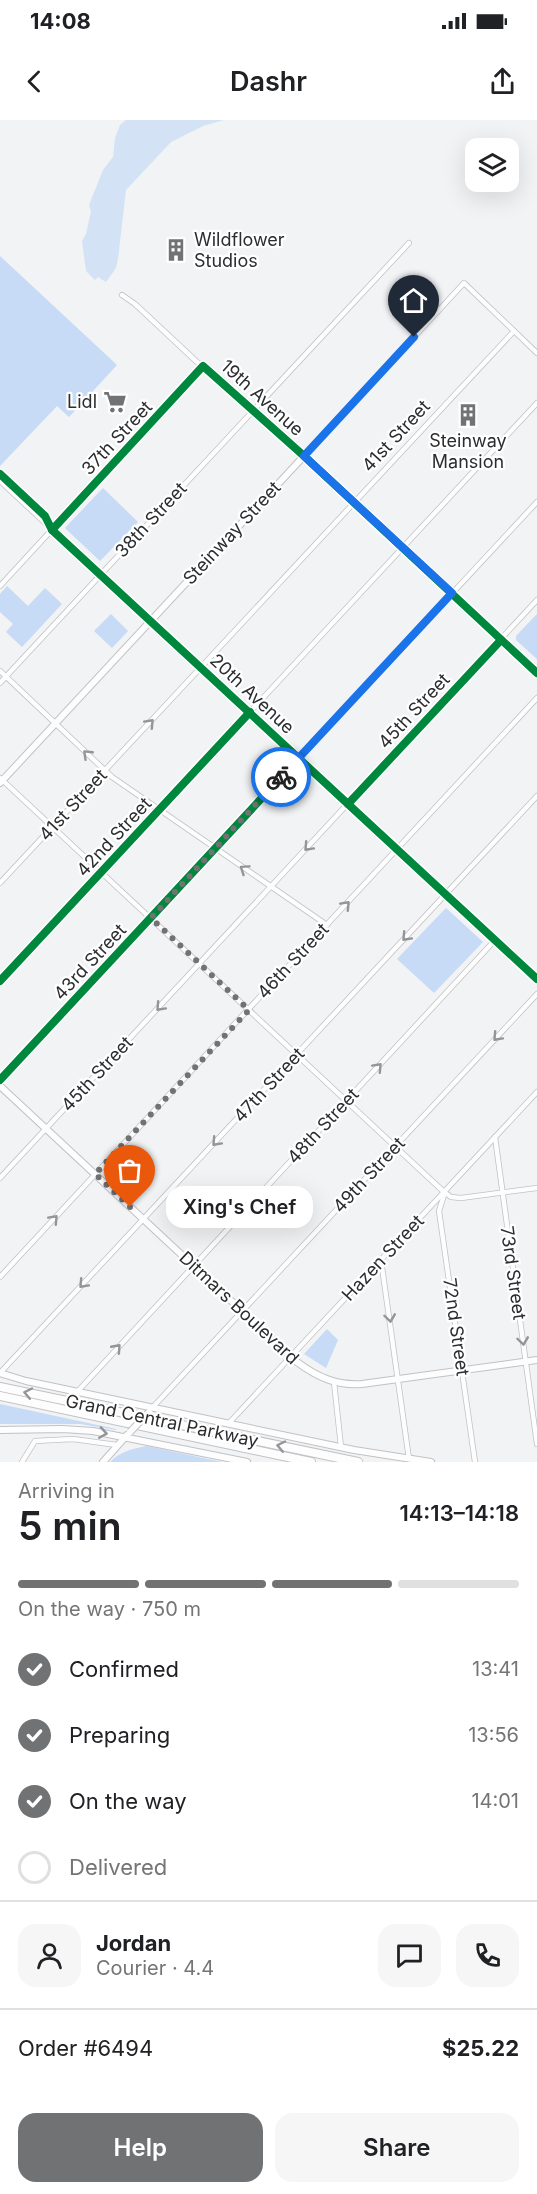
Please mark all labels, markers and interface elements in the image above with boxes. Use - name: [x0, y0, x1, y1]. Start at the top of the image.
- text: 14:08: [30, 8, 91, 34]
- icon: back: [18, 65, 51, 98]
- text: Dashr: [230, 65, 307, 98]
- icon: share: [486, 65, 519, 98]
- map controls: [465, 138, 519, 192]
- button: layers: [465, 138, 519, 192]
- place label: Wildflower Studios: [194, 229, 285, 271]
- building icon: Wildflower Studios: [163, 237, 189, 263]
- pin: [388, 275, 439, 337]
- icon: home: [397, 284, 430, 317]
- street label: 19th Avenue: [217, 355, 308, 440]
- supermarket icon: Lidl: [102, 389, 128, 415]
- place label: Lidl: [67, 391, 97, 412]
- street label: 37th Street: [77, 396, 156, 479]
- street label: 41st Street: [357, 396, 434, 476]
- building icon: Steinway Mansion: [455, 402, 481, 428]
- place label: Steinway Mansion: [429, 430, 507, 472]
- street label: Steinway Street: [179, 477, 285, 589]
- street label: 38th Street: [111, 478, 191, 561]
- street label: 20th Avenue: [206, 649, 299, 738]
- street label: 45th Street: [374, 669, 454, 753]
- one-way arrow: [142, 719, 153, 730]
- courier: [251, 747, 311, 807]
- one-way arrow: [84, 750, 95, 761]
- icon: bike: [265, 761, 298, 794]
- street label: 41st Street: [34, 765, 111, 845]
- street label: 42nd Street: [72, 793, 156, 880]
- one-way arrow: [305, 839, 316, 850]
- one-way arrow: [240, 865, 251, 876]
- one-way arrow: [339, 901, 350, 912]
- street label: 43rd Street: [49, 919, 130, 1004]
- street label: 46th Street: [252, 919, 333, 1003]
- one-way arrow: [402, 931, 413, 941]
- one-way arrow: [156, 999, 167, 1010]
- one-way arrow: [493, 1030, 504, 1040]
- street label: 45th Street: [57, 1032, 137, 1116]
- street label: 47th Street: [229, 1043, 309, 1126]
- one-way arrow: [371, 1063, 382, 1073]
- street label: 48th Street: [283, 1084, 363, 1168]
- street label: 49th Street: [328, 1133, 409, 1217]
- one-way arrow: [212, 1135, 223, 1145]
- pin: [104, 1145, 155, 1207]
- icon: bag: [113, 1154, 146, 1187]
- callout: Xing's Chef: [166, 1186, 313, 1228]
- text: Xing's Chef: [183, 1195, 296, 1219]
- street label: Hazen Street: [337, 1210, 428, 1305]
- one-way arrow: [47, 1215, 58, 1225]
- street label: 73rd Street: [497, 1225, 530, 1321]
- street label: Ditmars Boulevard: [175, 1247, 303, 1368]
- street label: 72nd Street: [439, 1277, 474, 1377]
- one-way arrow: [79, 1278, 90, 1288]
- one-way arrow: [383, 1313, 395, 1322]
- one-way arrow: [516, 1336, 528, 1345]
- one-way arrow: [110, 1344, 121, 1355]
- one-way arrow: [23, 1387, 33, 1400]
- street label: Grand Central Parkway: [64, 1390, 261, 1451]
- one-way arrow: [98, 1426, 108, 1439]
- one-way arrow: [276, 1440, 286, 1453]
- text: Arriving in: [18, 1479, 115, 1503]
- text: 14:13–14:18: [399, 1500, 519, 1526]
- text: 5 min: [18, 1502, 122, 1549]
- text: On the way · 750 m: [18, 1597, 201, 1621]
- icon: check: [18, 1653, 51, 1686]
- text: Confirmed: [69, 1656, 179, 1682]
- text: 13:41: [472, 1657, 519, 1681]
- icon: check: [18, 1719, 51, 1752]
- text: Preparing: [69, 1722, 170, 1748]
- text: 13:56: [468, 1723, 519, 1747]
- icon: check: [18, 1785, 51, 1818]
- text: On the way: [69, 1788, 187, 1814]
- text: 14:01: [471, 1789, 519, 1813]
- text: Delivered: [69, 1854, 167, 1880]
- button: person: [18, 1924, 81, 1987]
- button: chat: [378, 1924, 441, 1987]
- button: phone: [456, 1924, 519, 1987]
- text: Jordan: [96, 1930, 171, 1956]
- text: Courier · 4.4: [96, 1956, 214, 1980]
- text: Order #6494: [18, 2035, 153, 2061]
- text: $25.22: [442, 2035, 519, 2061]
- button: Help: [18, 2113, 263, 2182]
- button: Share: [275, 2113, 519, 2182]

